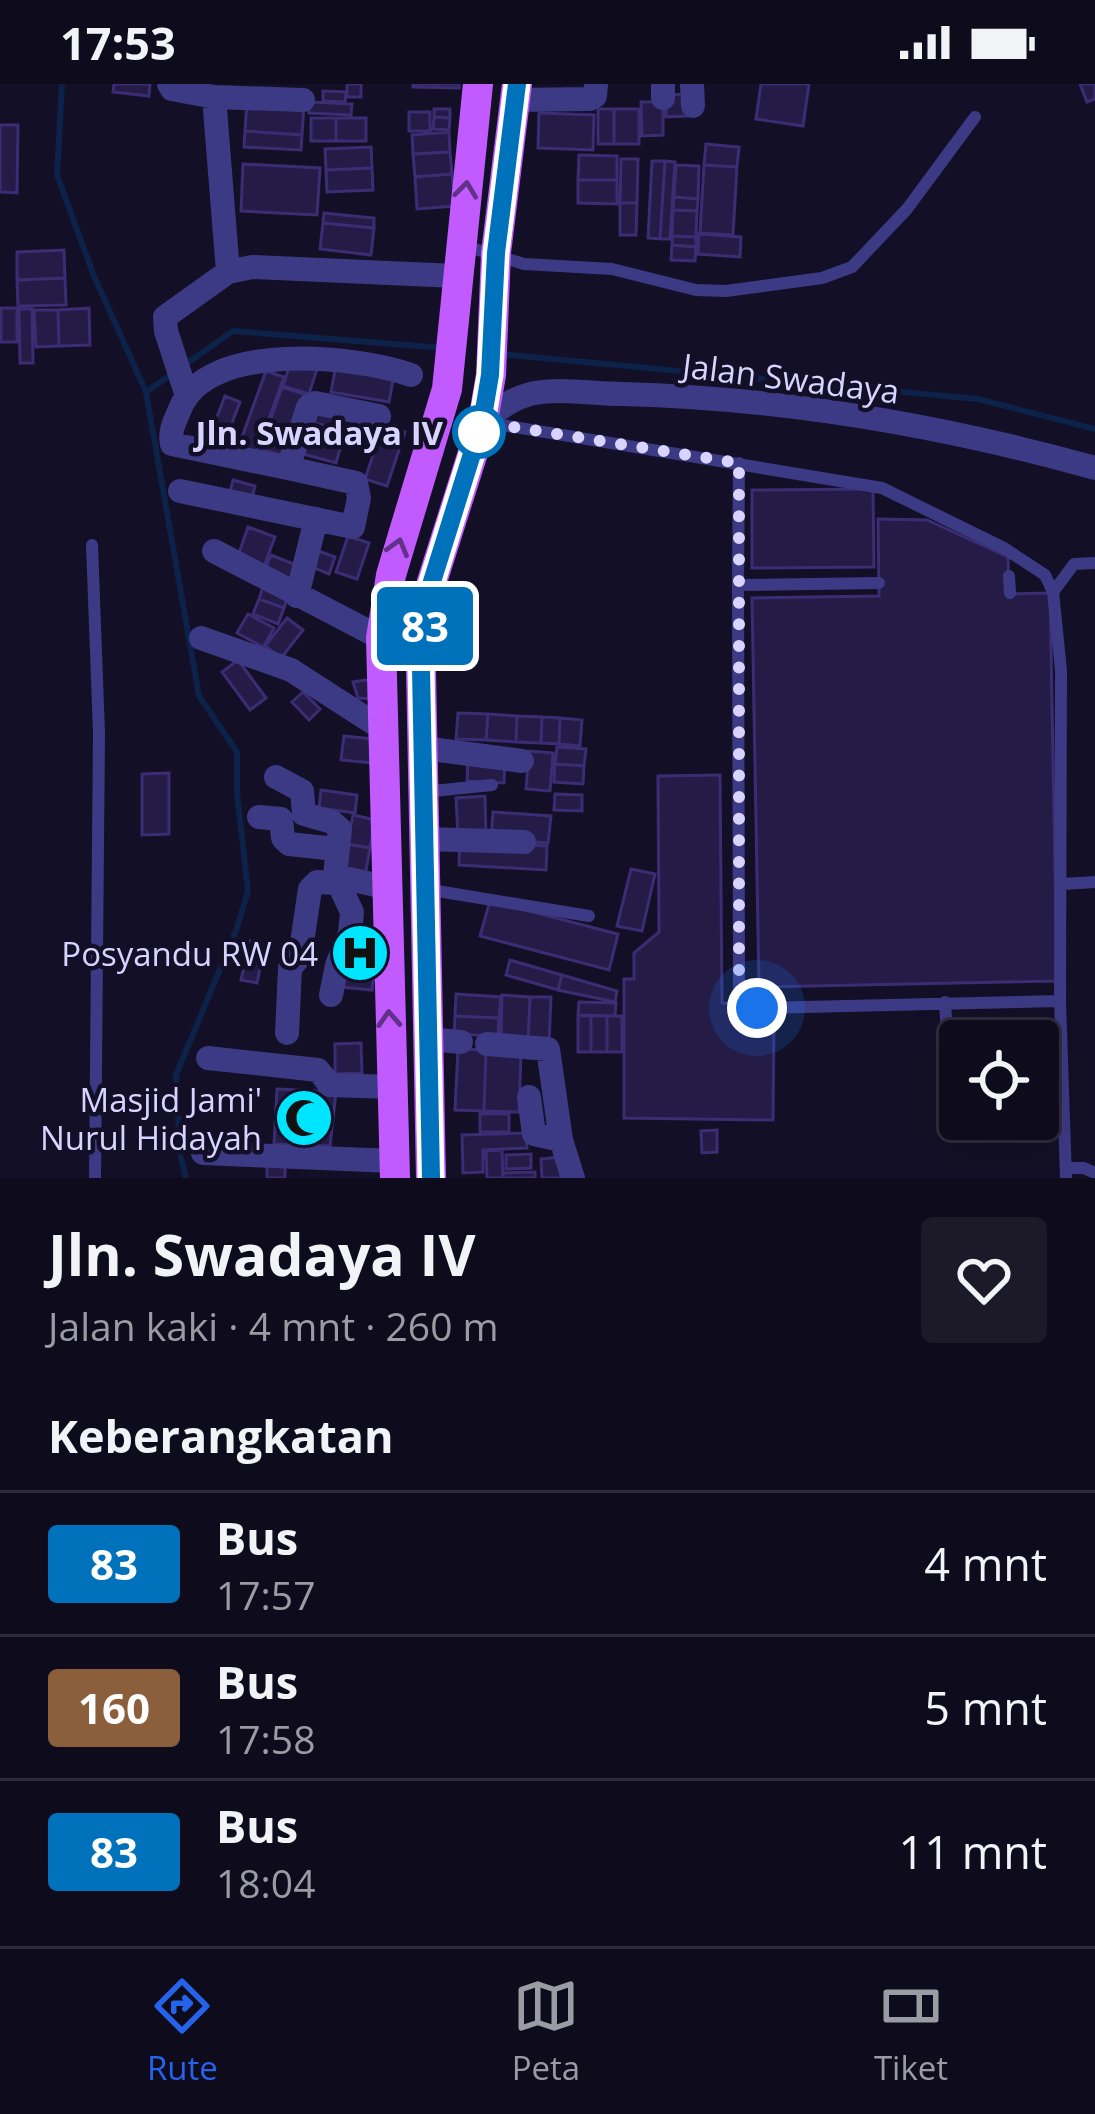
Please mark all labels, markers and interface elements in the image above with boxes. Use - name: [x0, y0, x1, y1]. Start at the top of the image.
- text: 17:53: [60, 12, 176, 73]
- one-way arrow: [452, 180, 478, 200]
- street label: Jalan Swadaya: [677, 342, 902, 414]
- marker: Jln. Swadaya IV: [454, 407, 504, 457]
- place label: Jln. Swadaya IV: [193, 410, 444, 455]
- one-way arrow: [384, 537, 409, 558]
- line badge: 83: [371, 587, 479, 665]
- text: 83: [401, 597, 449, 654]
- hospital icon: Posyandu RW 04: [329, 922, 391, 984]
- place label: Posyandu RW 04: [61, 931, 318, 976]
- your location: [727, 978, 787, 1038]
- one-way arrow: [376, 1009, 402, 1028]
- map controls: [939, 1020, 1059, 1140]
- button: locate: [939, 1020, 1059, 1140]
- place label: Masjid Jami' Nurul Hidayah: [40, 1077, 262, 1160]
- mosque icon: Masjid Jami' Nurul Hidayah: [273, 1087, 335, 1149]
- text: Jln. Swadaya IV: [48, 1215, 475, 1293]
- button: heart: [921, 1217, 1047, 1343]
- text: Jalan kaki · 4 mnt · 260 m: [48, 1299, 499, 1352]
- text: Keberangkatan: [48, 1405, 394, 1466]
- text: Bus: [216, 1507, 298, 1568]
- text: 4 mnt: [924, 1533, 1047, 1594]
- text: 83: [90, 1535, 138, 1592]
- text: 17:57: [216, 1568, 315, 1621]
- text: Bus: [216, 1651, 298, 1712]
- text: 5 mnt: [924, 1677, 1047, 1738]
- text: 160: [78, 1679, 150, 1736]
- text: 17:58: [216, 1712, 315, 1765]
- text: Bus: [216, 1795, 298, 1856]
- text: 11 mnt: [899, 1821, 1047, 1882]
- text: 83: [90, 1823, 138, 1880]
- text: 18:04: [216, 1856, 315, 1909]
- tab: Rute: [147, 1973, 218, 2090]
- tab: Peta: [512, 1973, 580, 2090]
- tab: Tiket: [874, 1973, 948, 2090]

